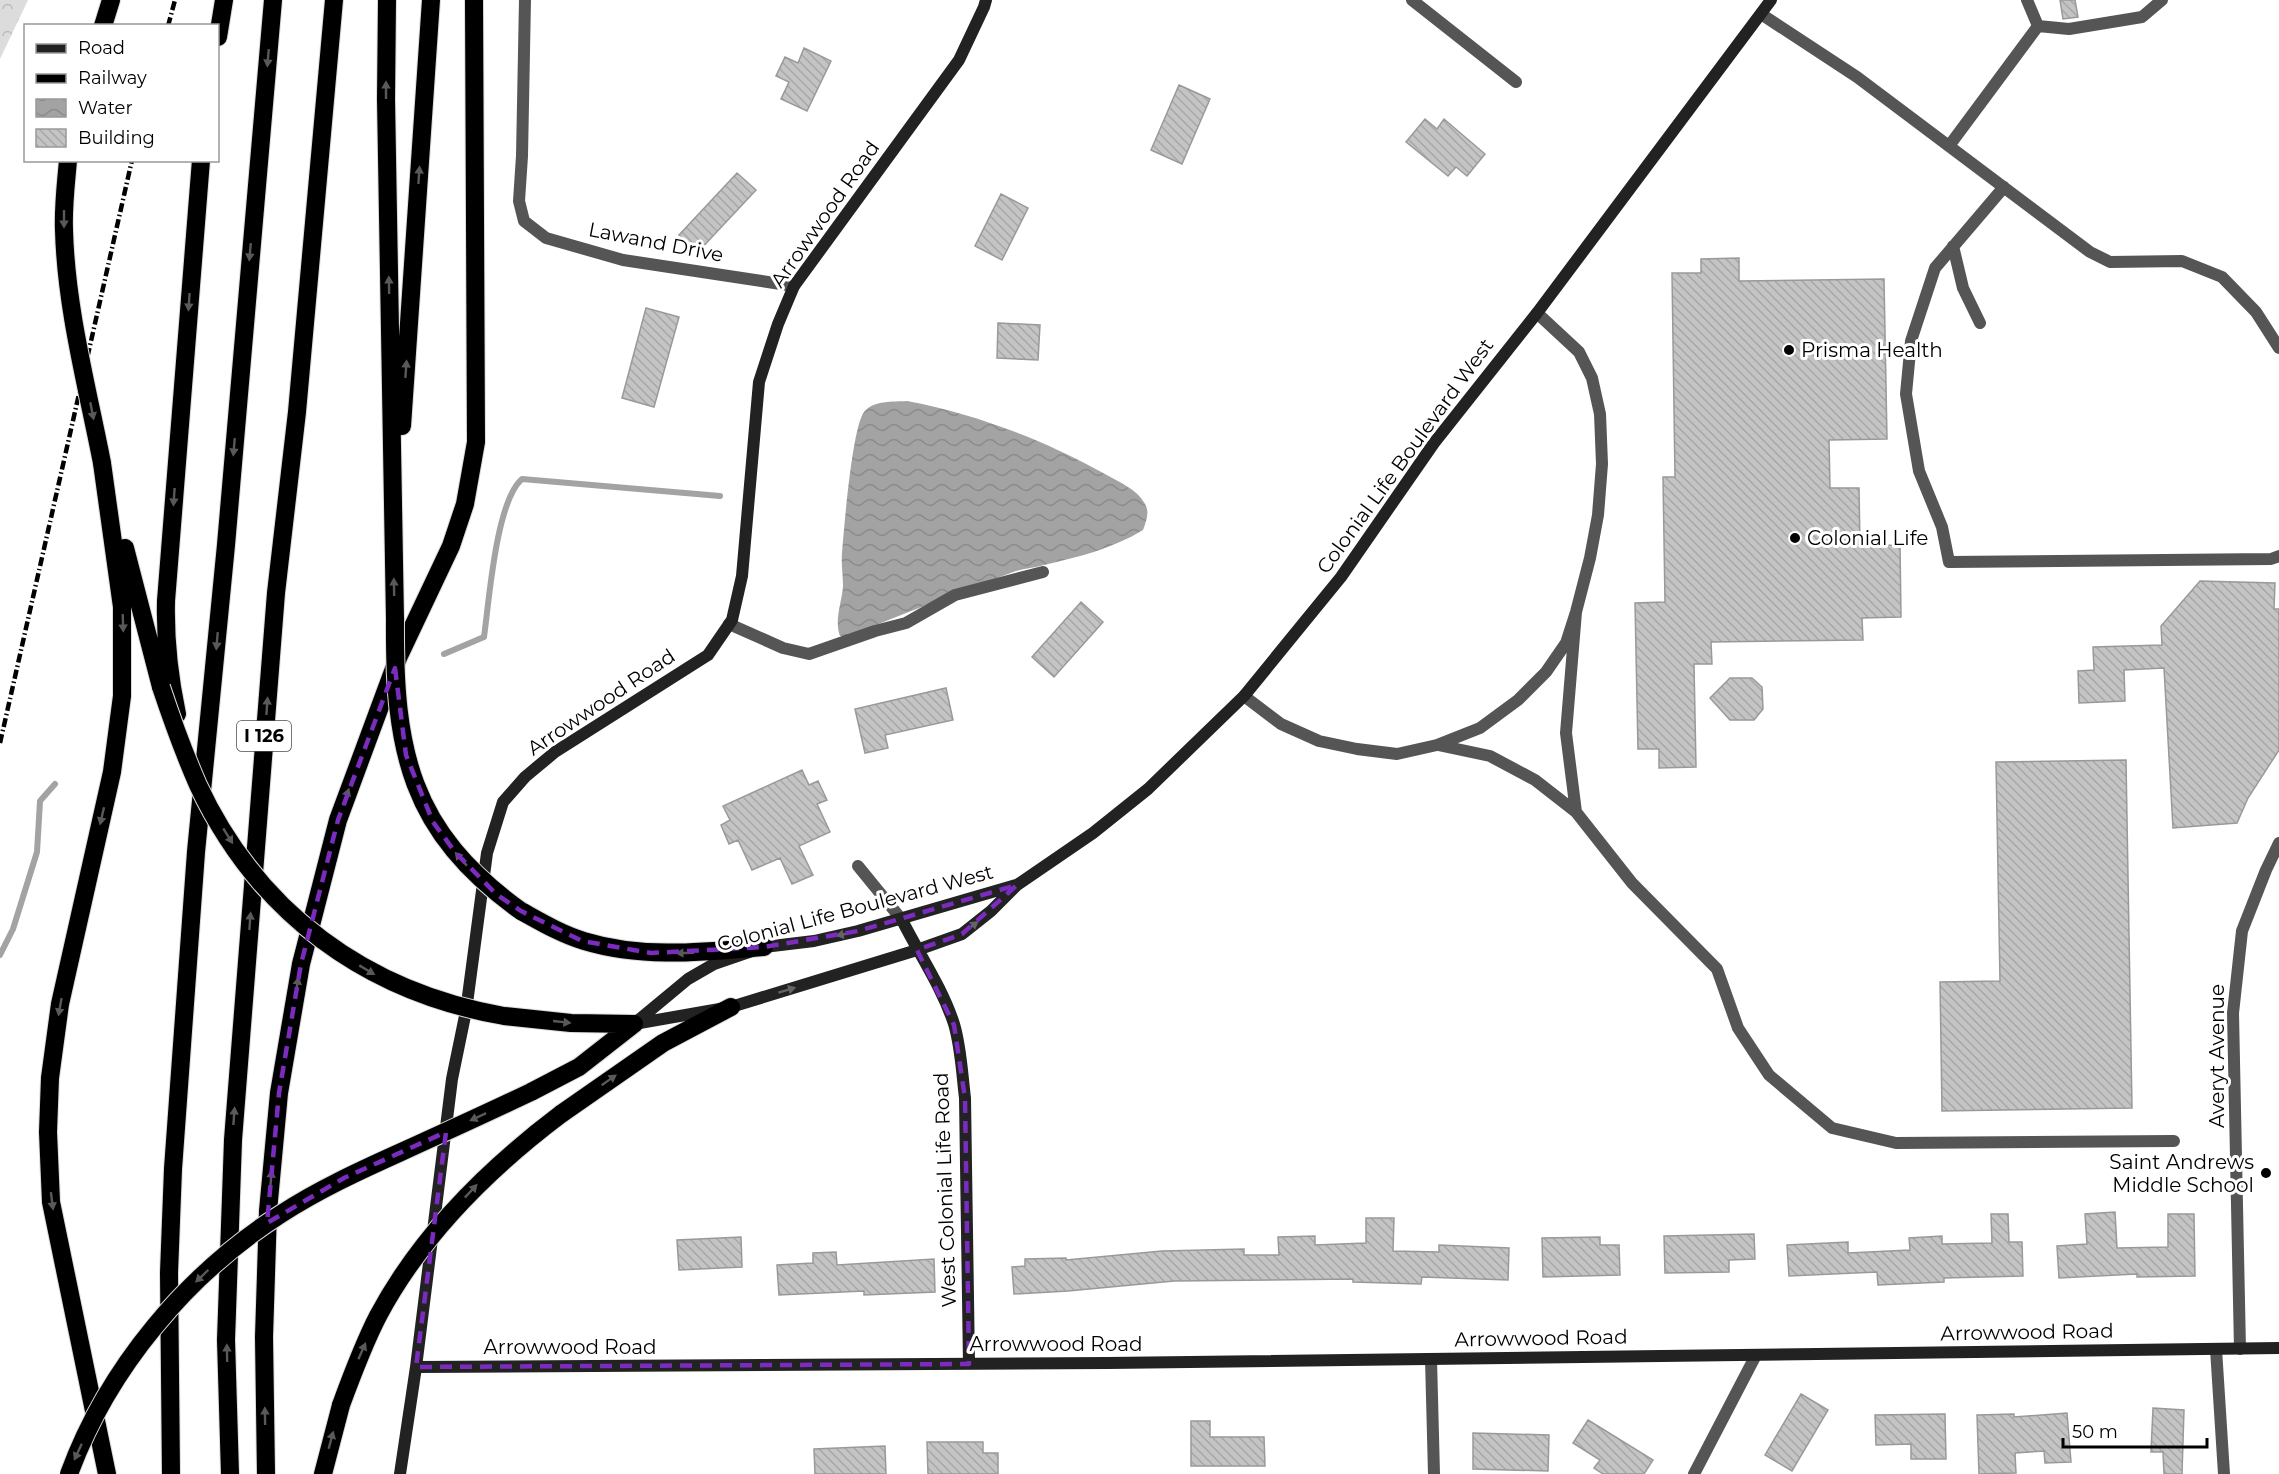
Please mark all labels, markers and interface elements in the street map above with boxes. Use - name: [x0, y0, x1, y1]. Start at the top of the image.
- legend: [24, 24, 219, 162]
- text: Road: [78, 37, 125, 59]
- one-way arrow: [263, 49, 273, 68]
- text: Railway: [78, 67, 147, 89]
- one-way arrow: [381, 80, 391, 99]
- text: Water: [78, 97, 133, 119]
- text: Building: [78, 127, 155, 149]
- street label: Arrowwood Road: [766, 136, 884, 292]
- one-way arrow: [414, 165, 424, 184]
- one-way arrow: [59, 209, 69, 228]
- street label: Lawand Drive: [586, 217, 726, 267]
- one-way arrow: [245, 243, 255, 262]
- one-way arrow: [384, 275, 394, 294]
- one-way arrow: [184, 293, 194, 312]
- street label: Colonial Life Boulevard West: [1312, 334, 1498, 578]
- place label: Prisma Health: [1801, 338, 1943, 362]
- marker: Prisma Health: [1782, 343, 1796, 357]
- one-way arrow: [401, 360, 411, 379]
- one-way arrow: [88, 402, 97, 421]
- one-way arrow: [229, 437, 239, 456]
- one-way arrow: [169, 487, 179, 506]
- place label: Colonial Life: [1807, 526, 1928, 550]
- marker: Colonial Life: [1788, 531, 1802, 545]
- one-way arrow: [389, 577, 399, 596]
- one-way arrow: [118, 614, 127, 633]
- one-way arrow: [212, 632, 222, 651]
- street label: Arrowwood Road: [523, 644, 679, 760]
- one-way arrow: [262, 696, 272, 715]
- road number: I 126: [237, 721, 291, 751]
- one-way arrow: [342, 788, 352, 806]
- one-way arrow: [97, 807, 106, 826]
- one-way arrow: [222, 828, 233, 844]
- one-way arrow: [455, 852, 468, 867]
- street label: Colonial Life Boulevard West: [714, 860, 996, 956]
- one-way arrow: [245, 912, 255, 931]
- one-way arrow: [962, 921, 978, 933]
- one-way arrow: [835, 930, 854, 939]
- one-way arrow: [675, 948, 694, 958]
- one-way arrow: [359, 964, 375, 975]
- one-way arrow: [293, 976, 302, 995]
- street label: Averyt Avenue: [2205, 984, 2229, 1128]
- one-way arrow: [778, 985, 796, 994]
- one-way arrow: [55, 997, 64, 1016]
- one-way arrow: [553, 1017, 572, 1027]
- street label: West Colonial Life Road: [929, 1072, 961, 1308]
- one-way arrow: [600, 1074, 616, 1086]
- one-way arrow: [230, 1106, 239, 1125]
- one-way arrow: [470, 1112, 487, 1121]
- place label: Saint Andrews Middle School: [2109, 1150, 2254, 1197]
- marker: Saint Andrews Middle School: [2259, 1166, 2273, 1180]
- one-way arrow: [266, 1169, 276, 1188]
- one-way arrow: [464, 1183, 478, 1198]
- one-way arrow: [47, 1191, 56, 1210]
- one-way arrow: [195, 1269, 209, 1283]
- street label: Arrowwood Road: [1940, 1318, 2114, 1346]
- street label: Arrowwood Road: [1454, 1324, 1628, 1352]
- street label: Arrowwood Road: [969, 1332, 1143, 1356]
- street label: Arrowwood Road: [483, 1335, 657, 1359]
- one-way arrow: [357, 1341, 367, 1359]
- one-way arrow: [222, 1343, 231, 1362]
- one-way arrow: [261, 1406, 270, 1425]
- scale bar: [2063, 1411, 2207, 1449]
- text: 50 m: [2072, 1421, 2118, 1443]
- one-way arrow: [327, 1430, 336, 1448]
- one-way arrow: [73, 1443, 83, 1461]

